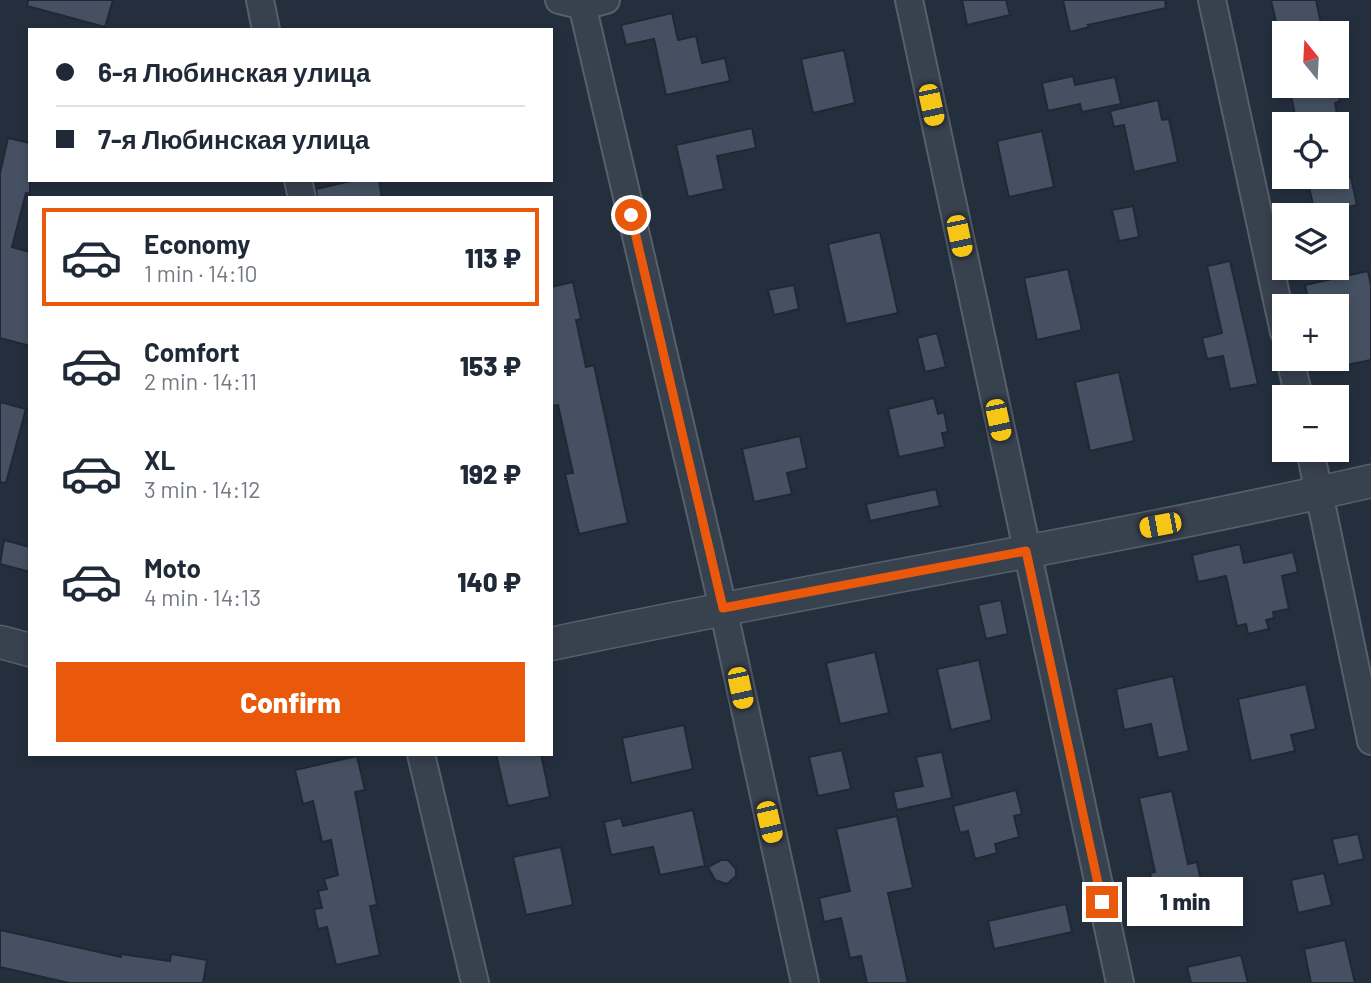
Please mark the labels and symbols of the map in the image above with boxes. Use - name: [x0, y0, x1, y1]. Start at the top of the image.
- north arrow: [1272, 21, 1349, 98]
- car: [917, 82, 946, 128]
- route start: [615, 199, 647, 231]
- car: [945, 213, 974, 259]
- car: [984, 397, 1013, 443]
- car: [1138, 511, 1183, 539]
- car: [726, 665, 755, 711]
- car: [755, 799, 784, 845]
- callout: 1 min: [1126, 878, 1242, 926]
- route end: [1086, 886, 1118, 918]

